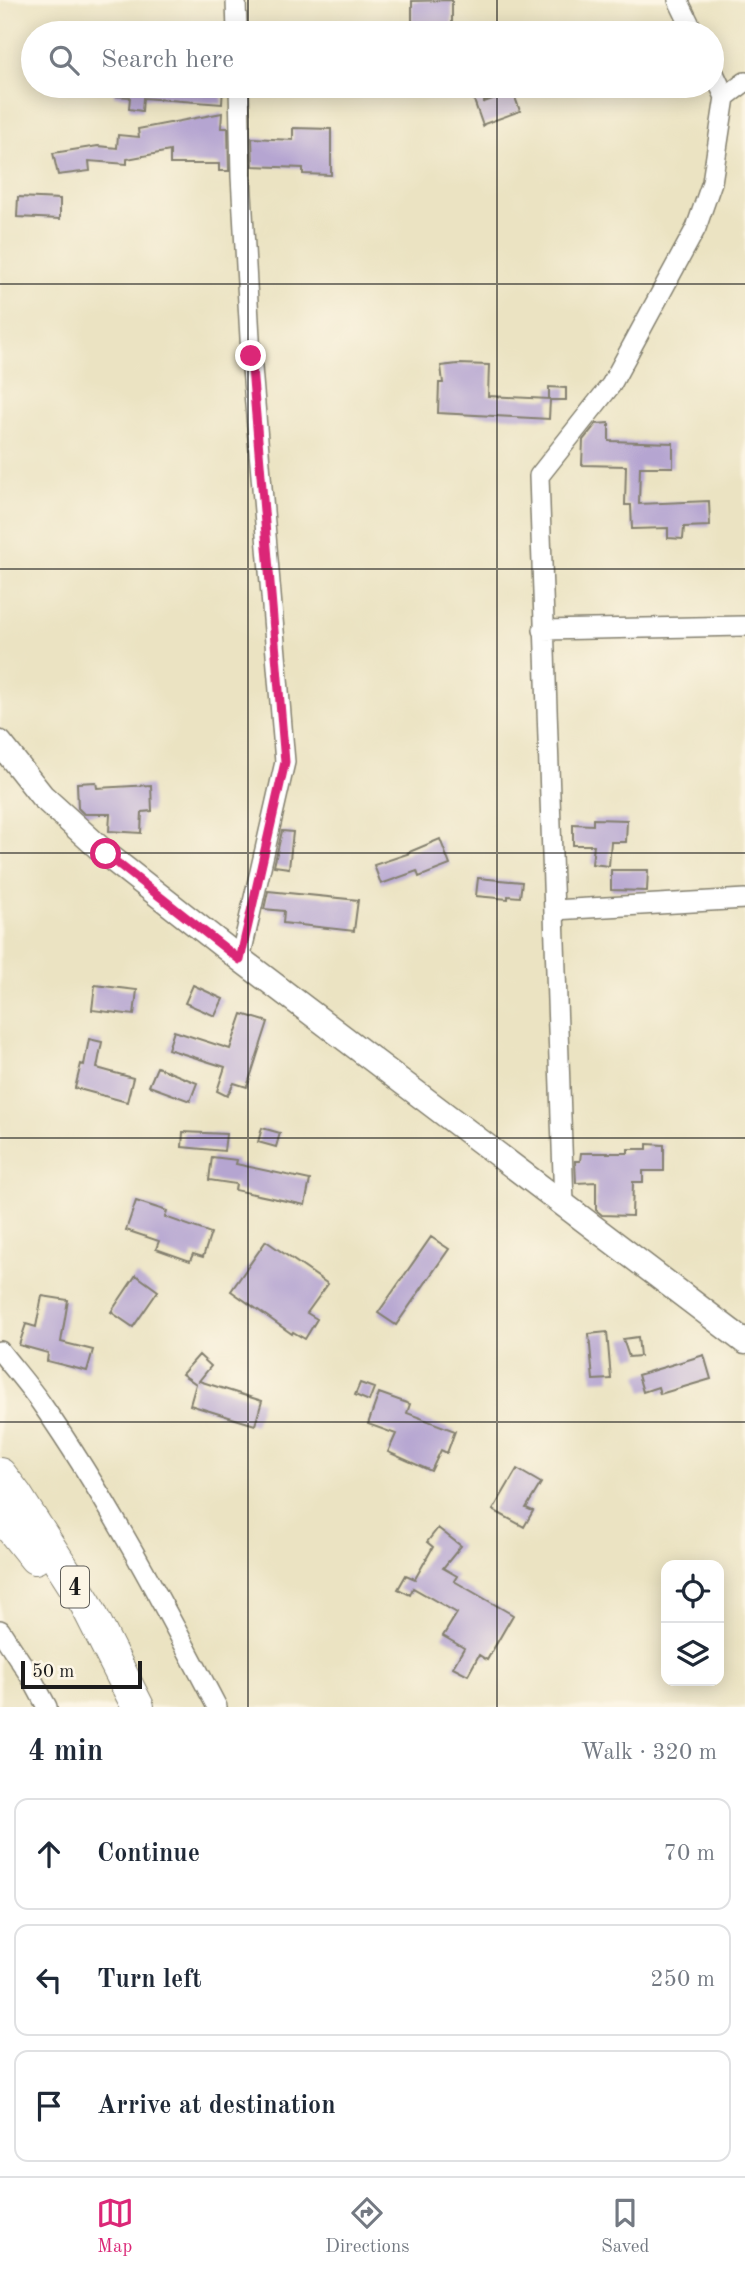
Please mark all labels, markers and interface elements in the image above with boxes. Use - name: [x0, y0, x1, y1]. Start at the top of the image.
- search box: [21, 21, 724, 98]
- icon: search: [45, 41, 83, 79]
- text: Search here: [101, 47, 234, 73]
- route end: [235, 340, 266, 371]
- route start: [90, 838, 121, 869]
- map controls: [661, 1560, 724, 1686]
- button: locate: [661, 1560, 724, 1623]
- road number: 4: [61, 1567, 89, 1608]
- button: layers: [661, 1623, 724, 1686]
- scale bar: [21, 1658, 142, 1690]
- text: 50 m: [32, 1663, 74, 1682]
- text: 4 min: [28, 1737, 103, 1767]
- text: Walk · 320 m: [581, 1741, 717, 1764]
- icon: ahead: [30, 1835, 68, 1873]
- text: Continue: [97, 1841, 200, 1867]
- text: 70 m: [664, 1842, 715, 1865]
- icon: left: [30, 1961, 68, 1999]
- text: Turn left: [97, 1967, 202, 1993]
- text: 250 m: [650, 1968, 715, 1991]
- icon: arrive: [30, 2087, 68, 2125]
- text: Arrive at destination: [97, 2093, 336, 2119]
- tab: Map: [96, 2194, 134, 2259]
- tab: Directions: [325, 2194, 410, 2259]
- tab: Saved: [601, 2194, 649, 2259]

